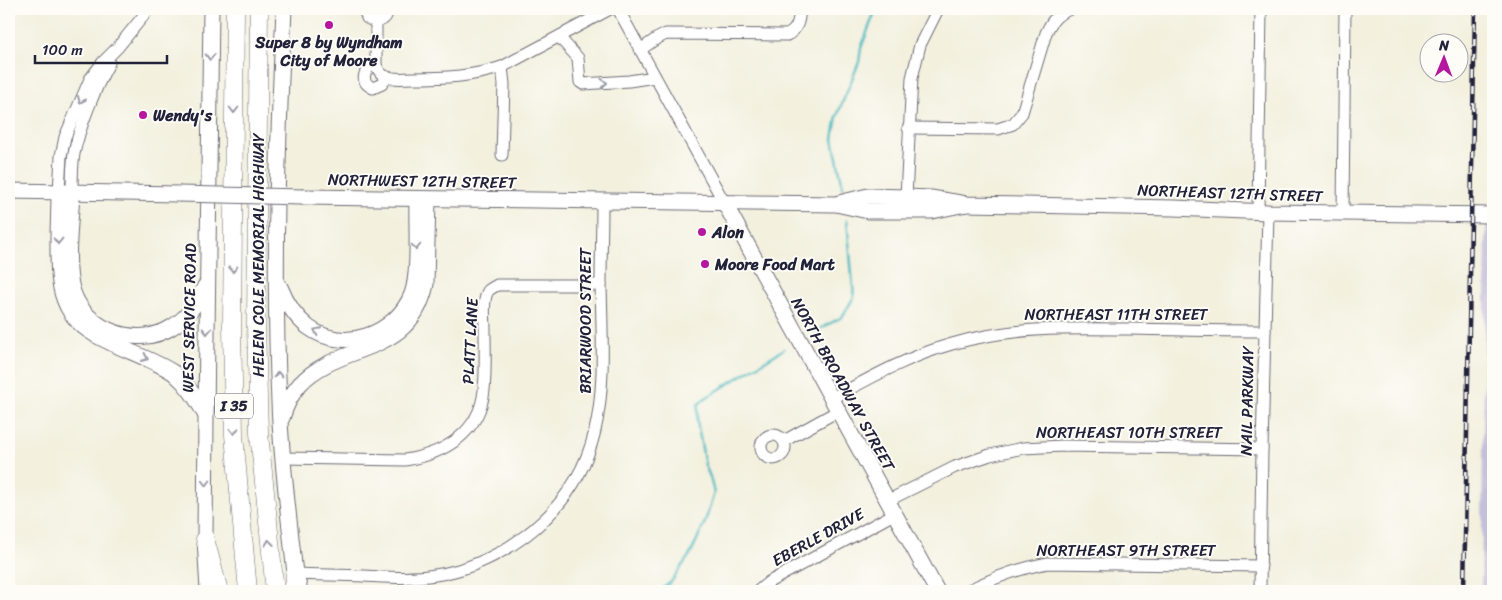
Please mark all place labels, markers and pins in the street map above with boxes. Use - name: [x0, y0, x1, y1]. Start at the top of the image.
- marker: Super 8 by Wyndham City of Moore: [323, 19, 335, 31]
- place label: Super 8 by Wyndham City of Moore: [254, 28, 403, 75]
- place label: Wendy's: [153, 101, 213, 130]
- marker: Wendy's: [137, 109, 149, 121]
- place label: Alon: [711, 218, 744, 247]
- marker: Alon: [696, 226, 708, 238]
- place label: Moore Food Mart: [714, 250, 835, 279]
- marker: Moore Food Mart: [699, 258, 711, 270]

